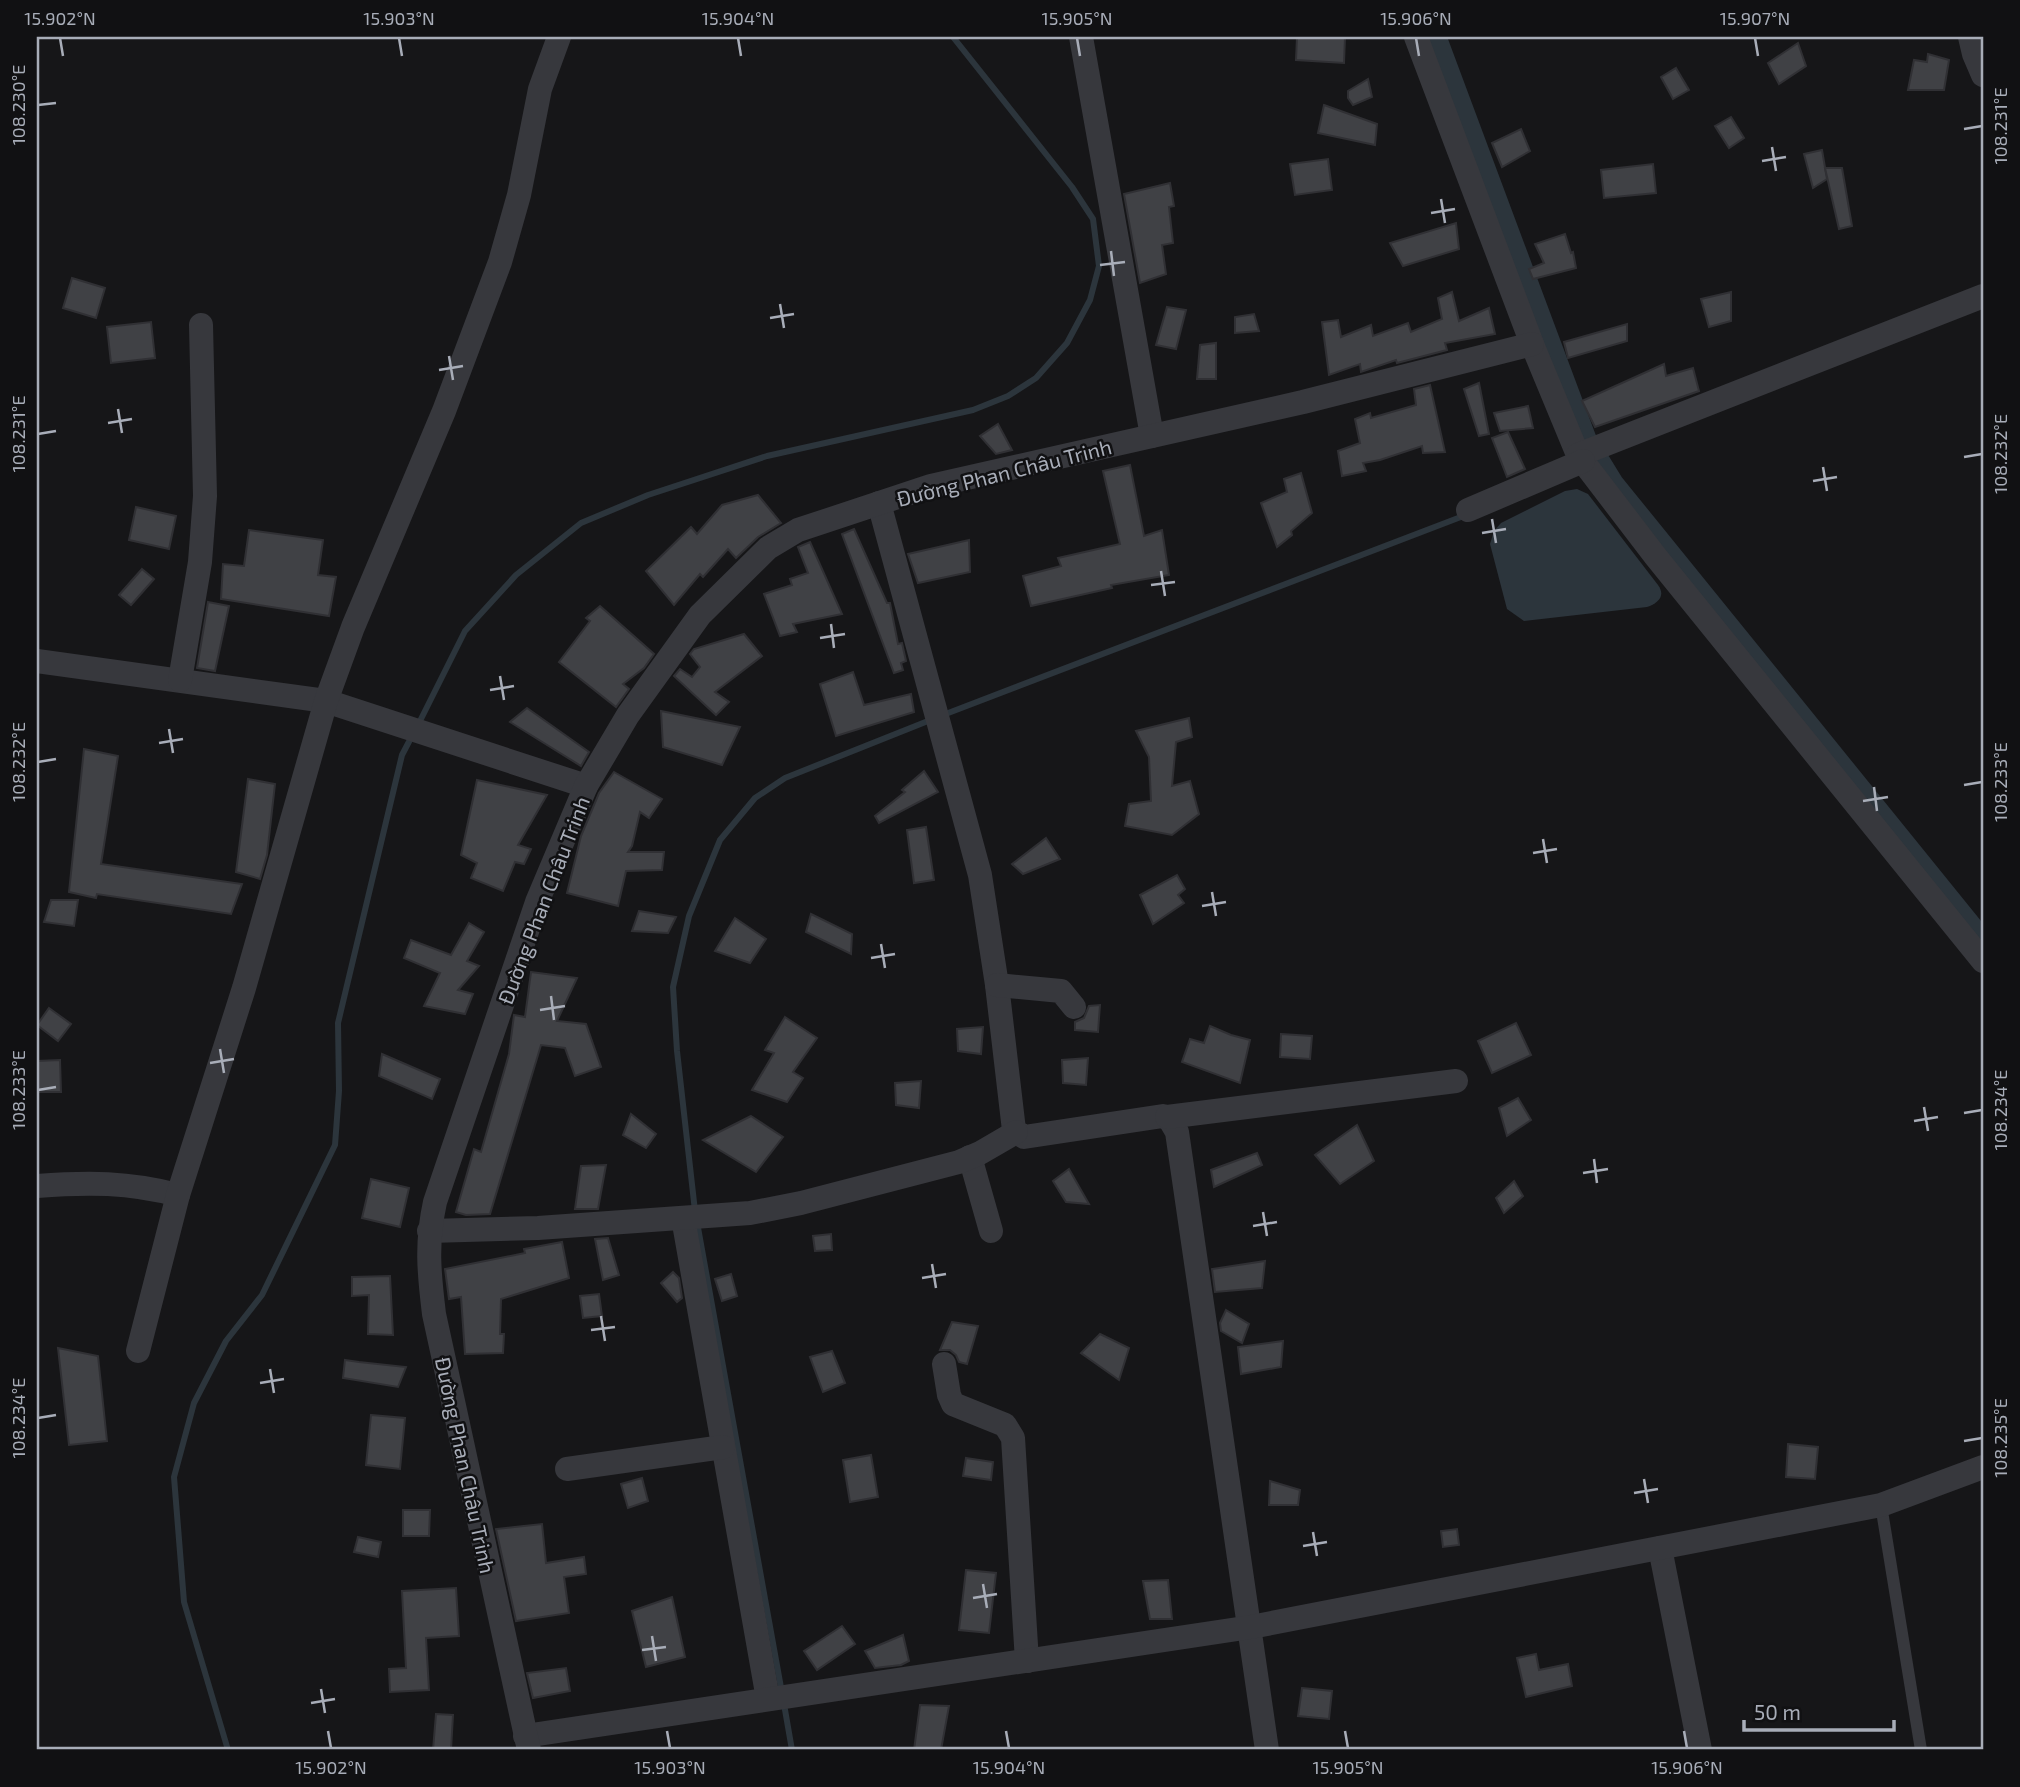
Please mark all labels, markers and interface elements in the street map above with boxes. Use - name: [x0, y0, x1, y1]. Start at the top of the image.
- text: 15.902°N: [24, 7, 96, 29]
- text: 15.903°N: [363, 7, 435, 29]
- text: 15.904°N: [702, 7, 774, 29]
- text: 15.905°N: [1042, 7, 1112, 29]
- text: 15.906°N: [1380, 7, 1452, 29]
- text: 15.907°N: [1720, 7, 1790, 29]
- text: 108.230°E: [7, 65, 29, 145]
- text: 108.231°E: [1989, 88, 2011, 164]
- text: 108.231°E: [7, 396, 29, 472]
- text: 108.232°E: [1989, 414, 2011, 494]
- street label: Đường Phan Châu Trinh: [894, 433, 1114, 511]
- text: 108.232°E: [7, 722, 29, 802]
- text: 108.233°E: [1989, 742, 2011, 822]
- street label: Đường Phan Châu Trinh: [492, 793, 594, 1007]
- text: 108.233°E: [7, 1050, 29, 1130]
- text: 108.234°E: [1989, 1070, 2011, 1150]
- street label: Đường Phan Châu Trinh: [431, 1355, 501, 1575]
- text: 108.234°E: [7, 1378, 29, 1458]
- text: 108.235°E: [1989, 1398, 2011, 1478]
- scale bar: [1744, 1689, 1894, 1733]
- text: 50 m: [1754, 1699, 1801, 1724]
- text: 15.902°N: [295, 1756, 367, 1778]
- text: 15.903°N: [634, 1756, 706, 1778]
- text: 15.904°N: [973, 1756, 1045, 1778]
- text: 15.905°N: [1313, 1756, 1383, 1778]
- text: 15.906°N: [1651, 1756, 1723, 1778]

